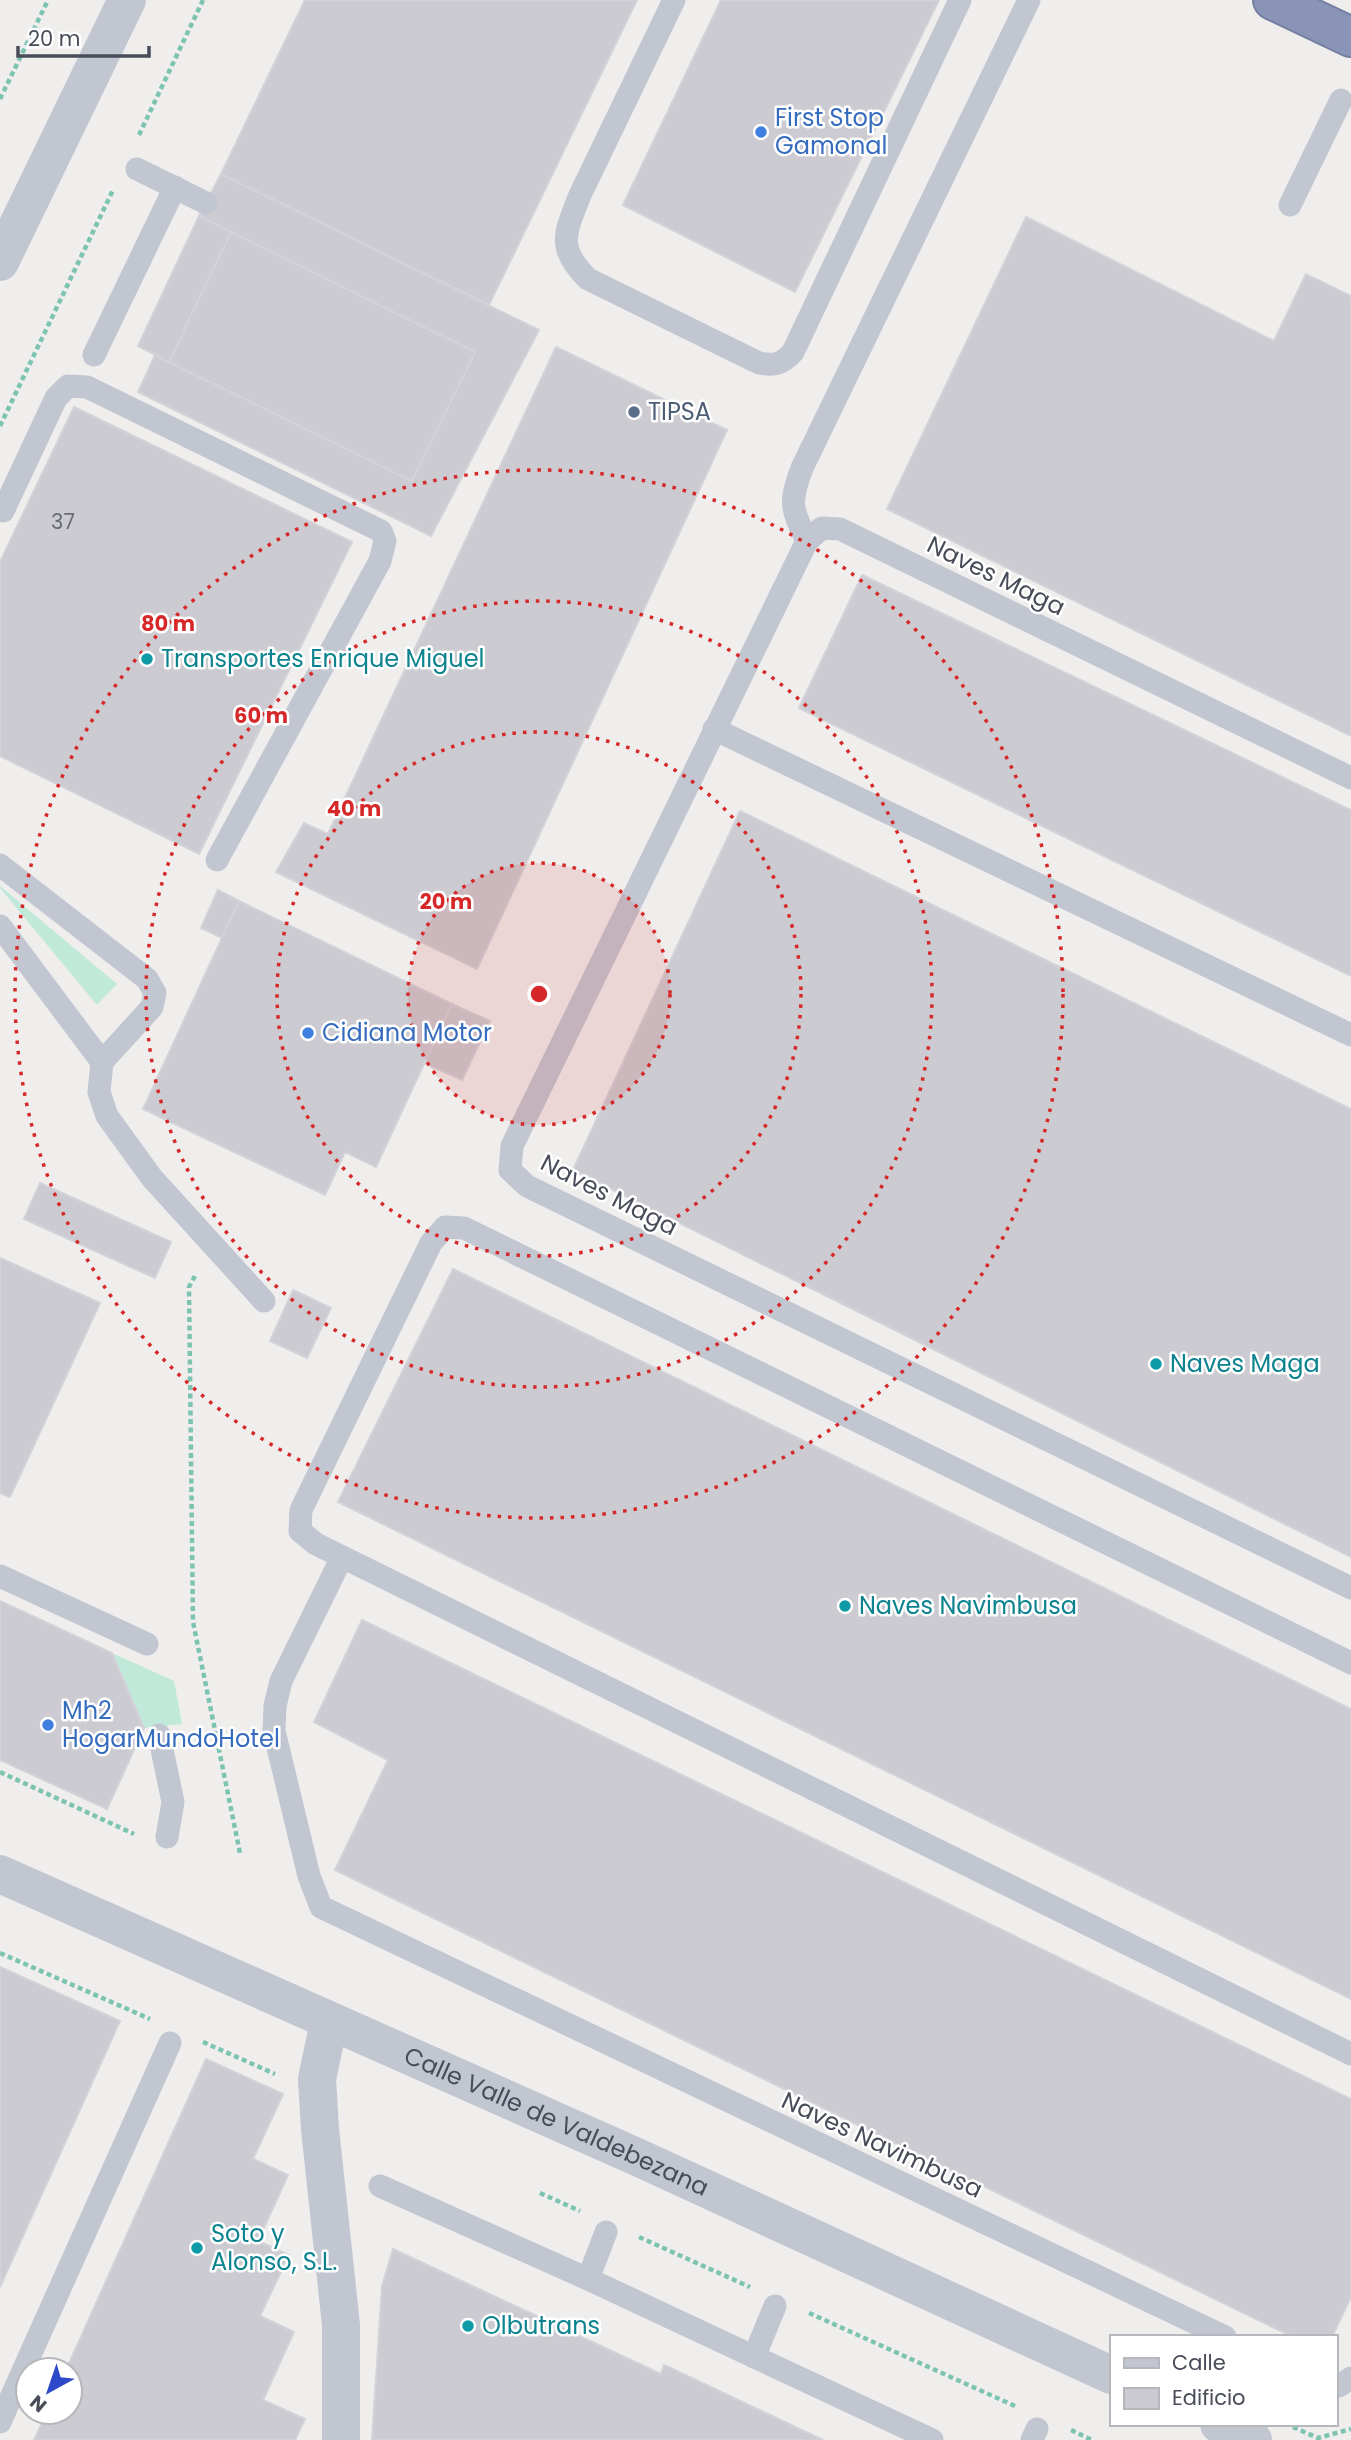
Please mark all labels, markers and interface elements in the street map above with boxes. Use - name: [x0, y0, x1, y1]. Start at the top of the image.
- scale bar: [18, 14, 149, 58]
- text: 20 m: [28, 24, 81, 53]
- place label: First Stop Gamonal: [775, 101, 887, 162]
- marker: First Stop Gamonal: [753, 124, 769, 140]
- place label: TIPSA: [648, 395, 711, 428]
- marker: TIPSA: [626, 404, 642, 420]
- house number: 37: [51, 507, 75, 536]
- street label: Naves Maga: [922, 528, 1071, 623]
- text: 80 m: [141, 609, 195, 638]
- place label: Transportes Enrique Miguel: [161, 642, 484, 675]
- marker: Transportes Enrique Miguel: [139, 651, 155, 667]
- text: 60 m: [234, 701, 288, 730]
- text: 40 m: [327, 794, 381, 823]
- text: 20 m: [420, 887, 472, 916]
- centre of rings: [527, 982, 551, 1006]
- place label: Cidiana Motor: [322, 1016, 492, 1049]
- marker: Cidiana Motor: [300, 1025, 316, 1041]
- street label: Naves Maga: [535, 1146, 683, 1243]
- place label: Naves Maga: [1170, 1347, 1320, 1380]
- marker: Naves Maga: [1148, 1356, 1164, 1372]
- place label: Naves Navimbusa: [859, 1589, 1077, 1622]
- marker: Naves Navimbusa: [837, 1598, 853, 1614]
- place label: Mh2 HogarMundoHotel: [62, 1694, 280, 1755]
- marker: Mh2 HogarMundoHotel: [40, 1717, 56, 1733]
- street label: Calle Valle de Valdebezana: [399, 2039, 714, 2204]
- street label: Naves Navimbusa: [776, 2084, 988, 2206]
- place label: Soto y Alonso, S.L.: [211, 2217, 337, 2278]
- marker: Soto y Alonso, S.L.: [189, 2240, 205, 2256]
- place label: Olbutrans: [482, 2309, 600, 2342]
- marker: Olbutrans: [460, 2318, 476, 2334]
- legend: [1110, 2335, 1337, 2426]
- text: Calle: [1172, 2348, 1226, 2377]
- north arrow: [14, 2356, 84, 2426]
- text: Edificio: [1172, 2383, 1246, 2412]
- text: N: [24, 2389, 53, 2419]

